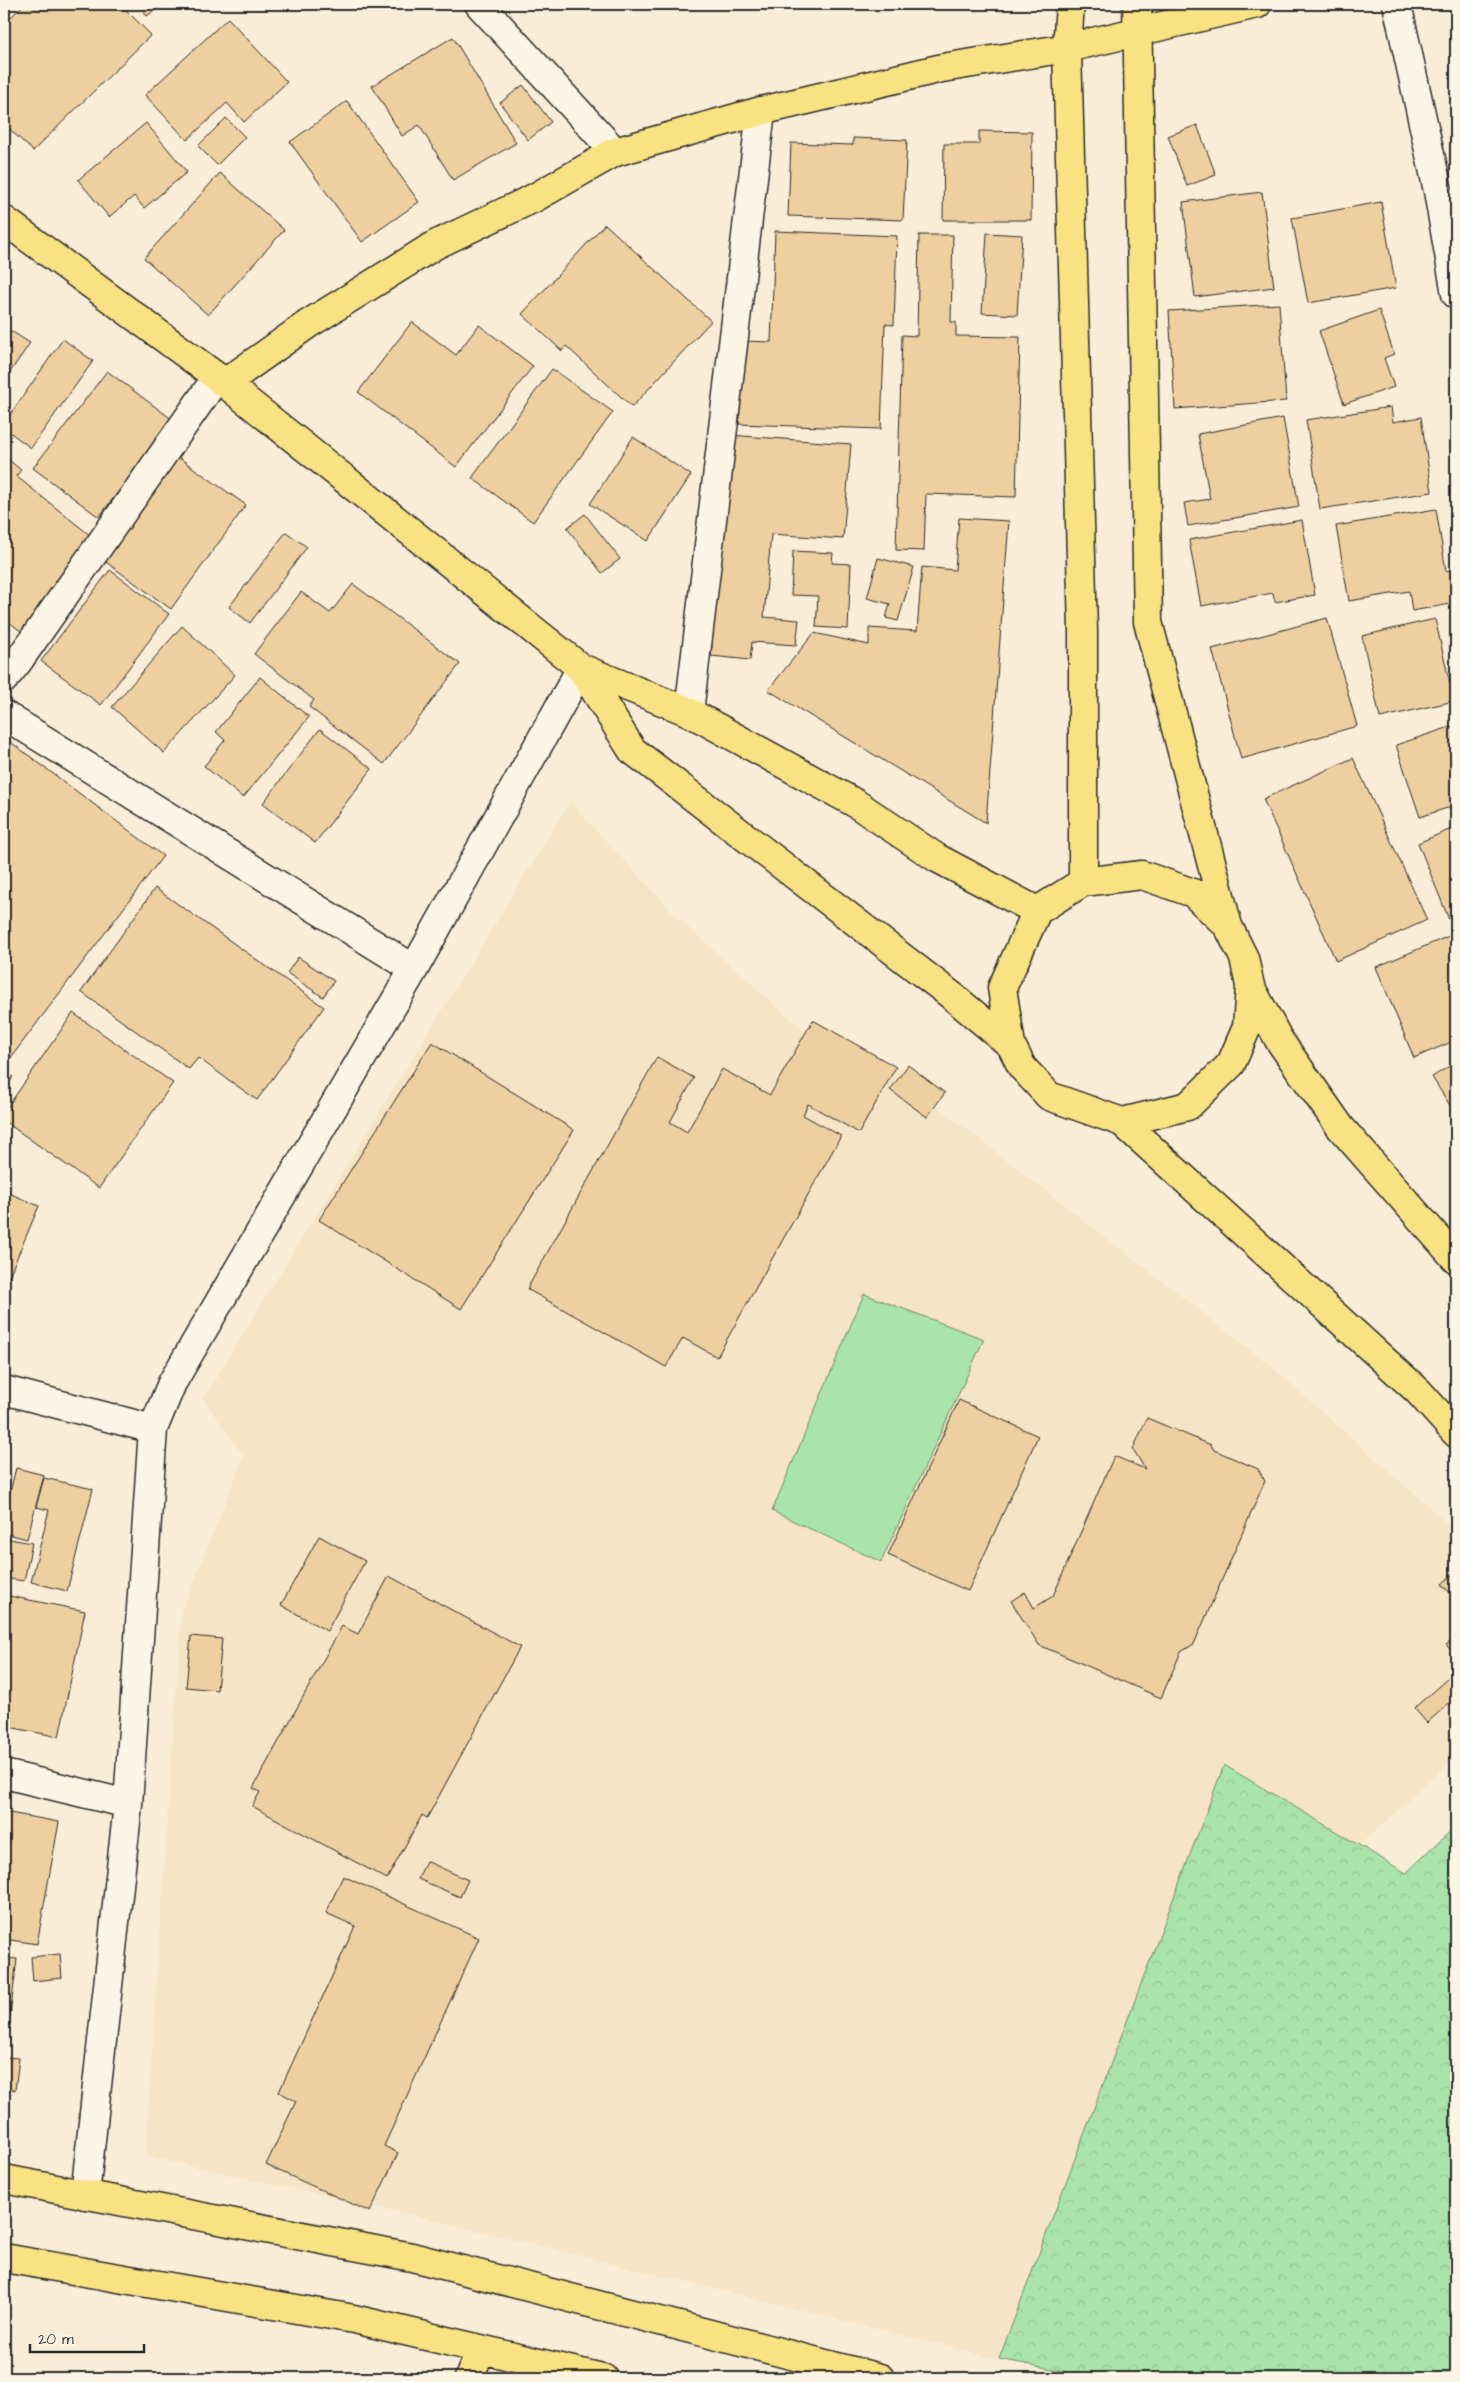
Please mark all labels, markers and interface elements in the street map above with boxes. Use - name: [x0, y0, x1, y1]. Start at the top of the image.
- scale bar: [30, 2322, 144, 2354]
- text: 20 m: [38, 2329, 74, 2350]

